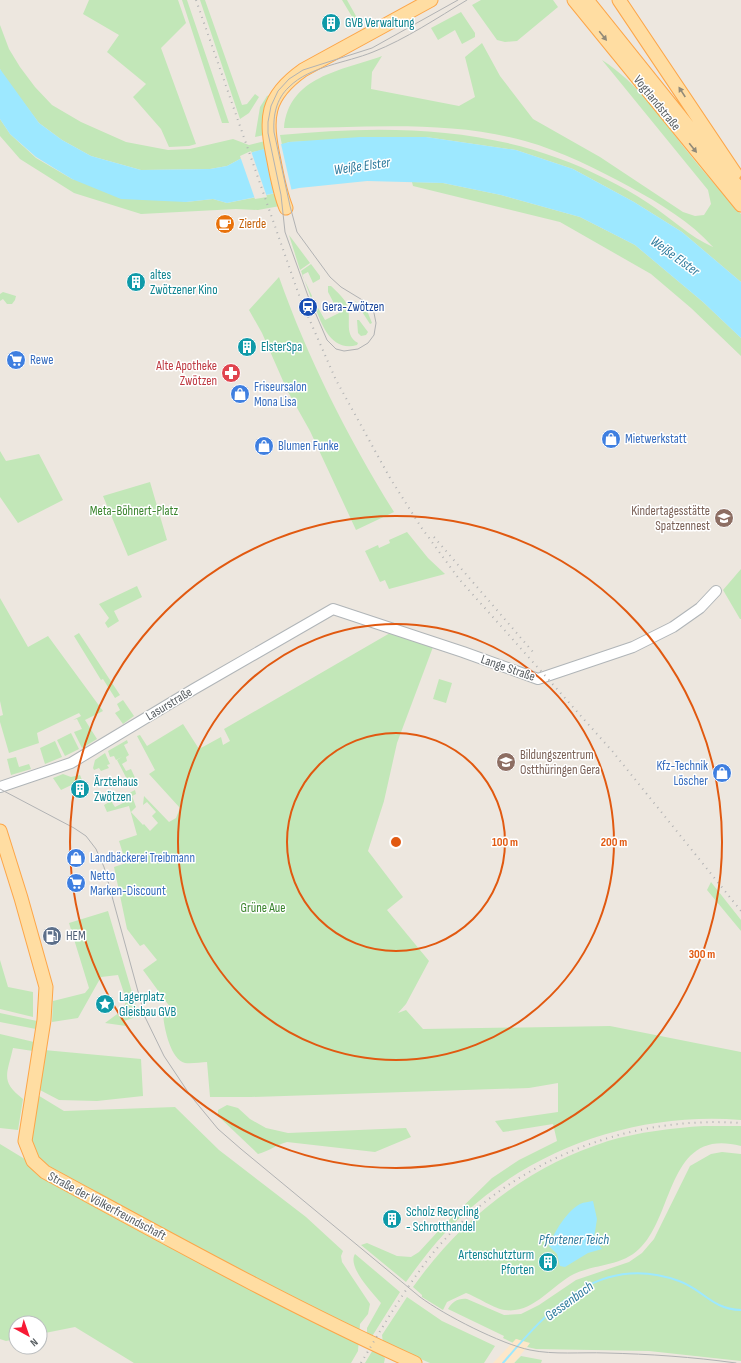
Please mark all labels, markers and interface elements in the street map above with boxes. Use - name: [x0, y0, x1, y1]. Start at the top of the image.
- building icon: GVB Verwaltung: [320, 12, 342, 34]
- place label: GVB Verwaltung: [345, 15, 414, 31]
- one-way arrow: [598, 31, 607, 41]
- street label: Vogtlandstraße: [630, 72, 684, 134]
- one-way arrow: [678, 86, 685, 98]
- one-way arrow: [689, 143, 697, 154]
- water label: Weiße Elster: [333, 153, 392, 178]
- cafe icon: Zierde: [214, 213, 236, 235]
- place label: Zierde: [239, 216, 266, 232]
- water label: Weiße Elster: [647, 232, 704, 280]
- place label: altes Zwötzener Kino: [150, 267, 218, 298]
- building icon: altes Zwötzener Kino: [125, 271, 147, 293]
- station icon: Gera-Zwötzen: [297, 296, 319, 318]
- place label: Gera-Zwötzen: [322, 299, 384, 315]
- building icon: ElsterSpa: [236, 336, 258, 358]
- place label: ElsterSpa: [261, 339, 302, 355]
- supermarket icon: Rewe: [5, 349, 27, 371]
- place label: Rewe: [30, 352, 54, 368]
- place label: Alte Apotheke Zwötzen: [155, 358, 217, 389]
- pharmacy icon: Alte Apotheke Zwötzen: [220, 362, 242, 384]
- place label: Friseursalon Mona Lisa: [254, 379, 307, 410]
- shop icon: Friseursalon Mona Lisa: [229, 383, 251, 405]
- shop icon: Mietwerkstatt: [600, 428, 622, 450]
- place label: Mietwerkstatt: [625, 431, 687, 447]
- shop icon: Blumen Funke: [253, 435, 275, 457]
- place label: Blumen Funke: [278, 438, 339, 454]
- park label: Meta-Böhnert-Platz: [90, 503, 179, 519]
- place label: Kindertagesstätte Spatzennest: [631, 503, 710, 534]
- school or university icon: Kindertagesstätte Spatzennest: [713, 507, 735, 529]
- street label: Lange Straße: [479, 651, 537, 685]
- street label: Lasurstraße: [143, 684, 195, 724]
- place label: Bildungszentrum Ostthüringen Gera: [520, 747, 600, 778]
- school or university icon: Bildungszentrum Ostthüringen Gera: [495, 751, 517, 773]
- place label: Kfz-Technik Löscher: [656, 758, 708, 789]
- shop icon: Kfz-Technik Löscher: [711, 762, 733, 784]
- place label: Ärztehaus Zwötzen: [93, 774, 138, 805]
- building icon: Ärztehaus Zwötzen: [69, 778, 91, 800]
- centre of rings: [389, 835, 403, 849]
- text: 100 m: [492, 835, 518, 850]
- text: 200 m: [601, 835, 627, 850]
- shop icon: Landbäckerei Treibmann: [65, 847, 87, 869]
- place label: Landbäckerei Treibmann: [90, 850, 195, 866]
- place label: Netto Marken-Discount: [90, 868, 166, 899]
- supermarket icon: Netto Marken-Discount: [65, 872, 87, 894]
- park label: Grüne Aue: [241, 900, 285, 916]
- fuel station icon: HEM: [41, 925, 63, 947]
- place label: HEM: [66, 928, 86, 944]
- text: 300 m: [689, 947, 715, 962]
- place label: Lagerplatz Gleisbau GVB: [119, 989, 176, 1020]
- place icon: Lagerplatz Gleisbau GVB: [94, 993, 116, 1015]
- street label: Straße der Völkerfreundschaft: [45, 1168, 169, 1244]
- place label: Scholz Recycling - Schrotthandel: [406, 1204, 479, 1235]
- building icon: Scholz Recycling - Schrotthandel: [381, 1208, 403, 1230]
- water label: Pfortener Teich: [539, 1231, 609, 1248]
- place label: Artenschutzturm Pforten: [458, 1247, 534, 1278]
- building icon: Artenschutzturm Pforten: [537, 1251, 559, 1273]
- water label: Gessenbach: [541, 1278, 597, 1324]
- north arrow: [8, 1315, 48, 1355]
- text: N: [28, 1335, 41, 1349]

